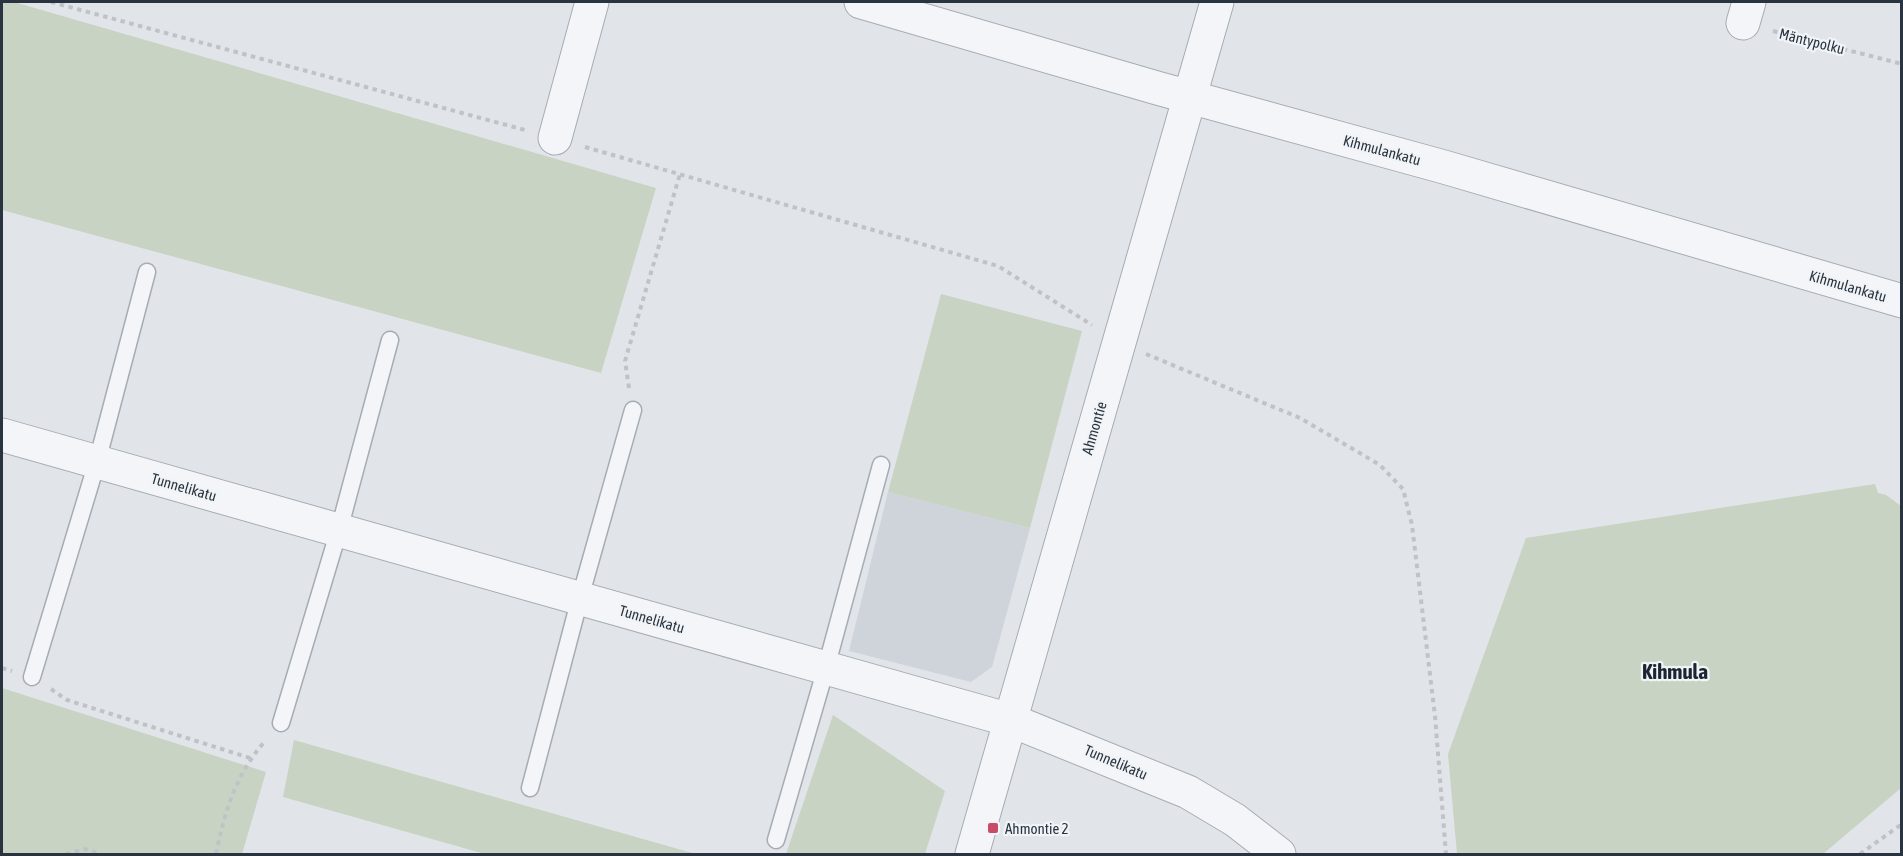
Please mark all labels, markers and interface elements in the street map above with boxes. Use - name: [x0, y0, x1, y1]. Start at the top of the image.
- street label: Mäntypolku: [1778, 25, 1846, 57]
- street label: Kihmulankatu: [1341, 132, 1423, 168]
- street label: Kihmulankatu: [1807, 267, 1889, 305]
- street label: Ahmontie: [1078, 399, 1110, 456]
- street label: Tunnelikatu: [149, 470, 219, 504]
- street label: Tunnelikatu: [617, 602, 687, 636]
- district label: Kihmula: [1642, 659, 1708, 683]
- street label: Tunnelikatu: [1082, 741, 1150, 783]
- place label: Ahmontie 2: [1005, 820, 1068, 837]
- marker: Ahmontie 2: [986, 821, 1000, 835]

